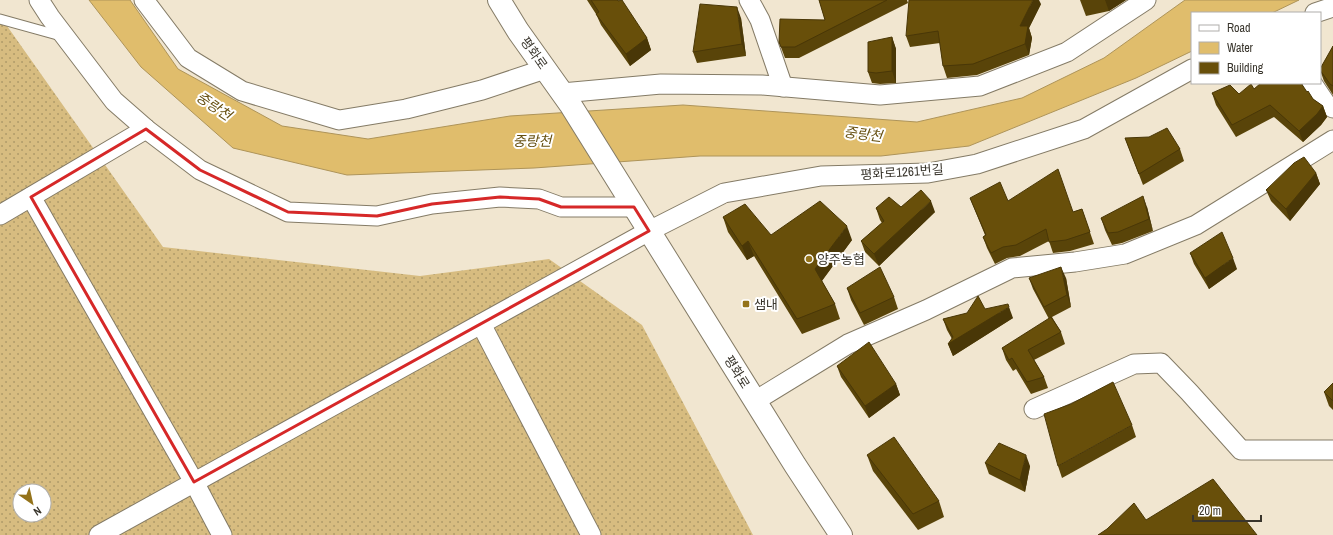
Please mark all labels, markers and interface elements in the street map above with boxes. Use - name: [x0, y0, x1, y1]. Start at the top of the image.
- legend: [1191, 12, 1321, 84]
- text: Road: [1227, 20, 1251, 36]
- street label: 평화로: [517, 33, 551, 73]
- text: Water: [1227, 40, 1254, 56]
- text: Building: [1227, 60, 1264, 76]
- water label: 중랑천: [193, 88, 236, 125]
- water label: 중랑천: [843, 123, 884, 145]
- water label: 중랑천: [513, 132, 552, 150]
- street label: 평화로1261번길: [860, 161, 944, 183]
- place label: 양주농협: [817, 251, 865, 268]
- marker: 양주농협: [804, 254, 814, 264]
- place label: 샘내: [754, 296, 778, 313]
- marker: 샘내: [741, 299, 751, 309]
- street label: 평화로: [720, 352, 754, 392]
- north arrow: [12, 483, 52, 523]
- scale bar: [1193, 497, 1261, 523]
- text: 20 m: [1199, 503, 1221, 519]
- text: N: [31, 504, 44, 519]

